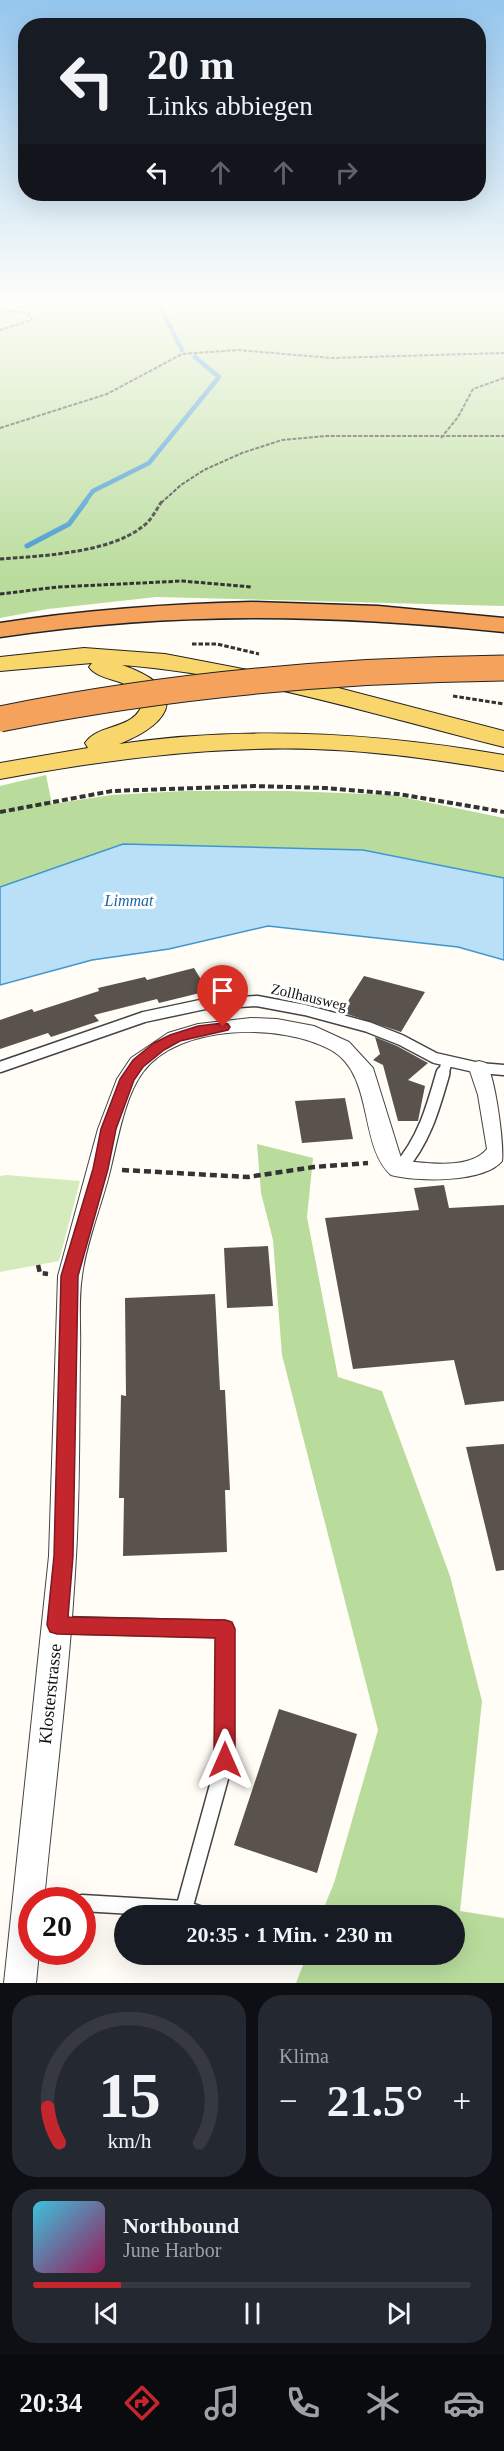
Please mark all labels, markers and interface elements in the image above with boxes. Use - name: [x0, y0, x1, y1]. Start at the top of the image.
- icon: left: [48, 42, 126, 120]
- text: 20 m: [147, 42, 235, 88]
- text: Links abbiegen: [147, 91, 313, 121]
- icon: left: [141, 156, 174, 189]
- icon: ahead: [204, 156, 237, 189]
- icon: ahead: [267, 156, 300, 189]
- icon: right: [330, 156, 363, 189]
- water label: Limmat: [104, 892, 154, 909]
- pin: [197, 965, 248, 1027]
- icon: arrive: [206, 974, 239, 1007]
- street label: Zollhausweg: [269, 980, 349, 1014]
- street label: Klosterstrasse: [35, 1643, 65, 1745]
- position arrow: [193, 1728, 257, 1792]
- speed limit sign: 20: [18, 1887, 96, 1965]
- text: 20:35 · 1 Min. · 230 m: [187, 1922, 392, 1947]
- text: Klima: [279, 2045, 329, 2067]
- text: 15: [98, 2061, 160, 2130]
- text: 21.5°: [327, 2076, 423, 2126]
- text: −: [279, 2083, 298, 2119]
- text: +: [452, 2083, 471, 2119]
- text: km/h: [107, 2129, 151, 2153]
- text: Northbound: [123, 2213, 239, 2238]
- text: June Harbor: [123, 2239, 221, 2261]
- icon: previous: [90, 2297, 123, 2330]
- icon: pause: [236, 2297, 269, 2330]
- icon: next: [382, 2297, 415, 2330]
- icon: directions: [121, 2382, 163, 2424]
- icon: music: [201, 2382, 243, 2424]
- icon: phone: [282, 2382, 324, 2424]
- icon: climate: [362, 2382, 404, 2424]
- icon: car: [443, 2382, 485, 2424]
- text: 20:34: [19, 2388, 82, 2418]

